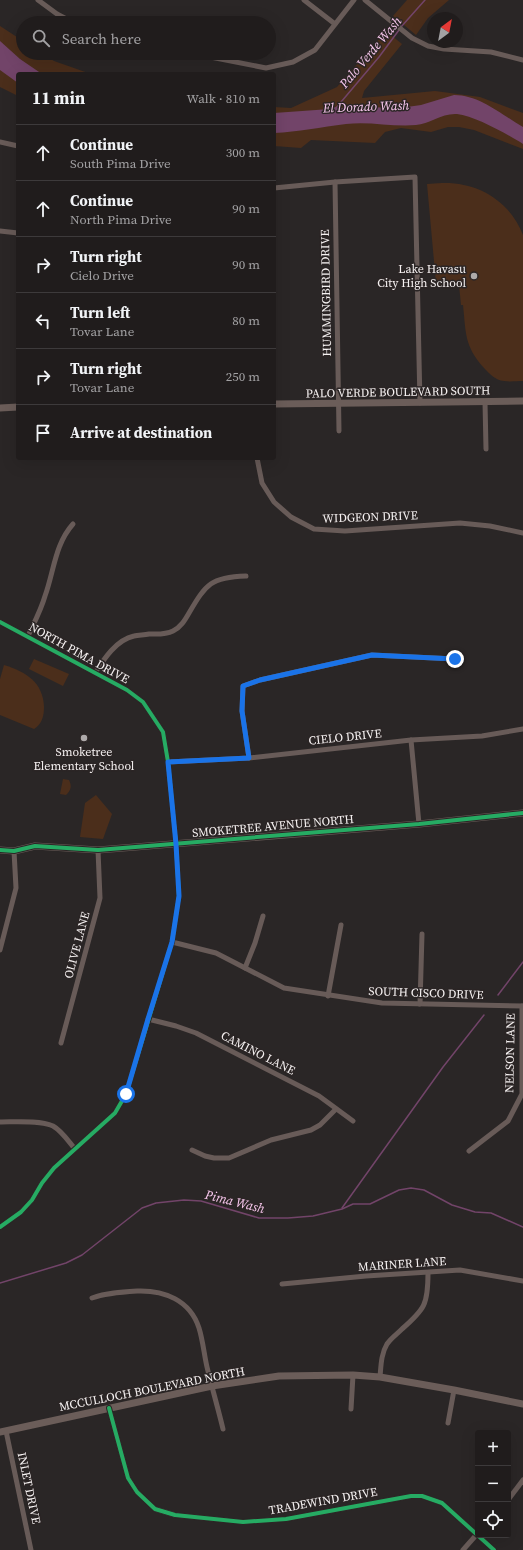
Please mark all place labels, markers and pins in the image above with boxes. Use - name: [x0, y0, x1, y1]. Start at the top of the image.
- place label: Lake Havasu City High School: [377, 261, 466, 291]
- marker: Lake Havasu City High School: [469, 271, 479, 281]
- marker: Smoketree Elementary School: [79, 733, 89, 743]
- place label: Smoketree Elementary School: [34, 744, 135, 774]

